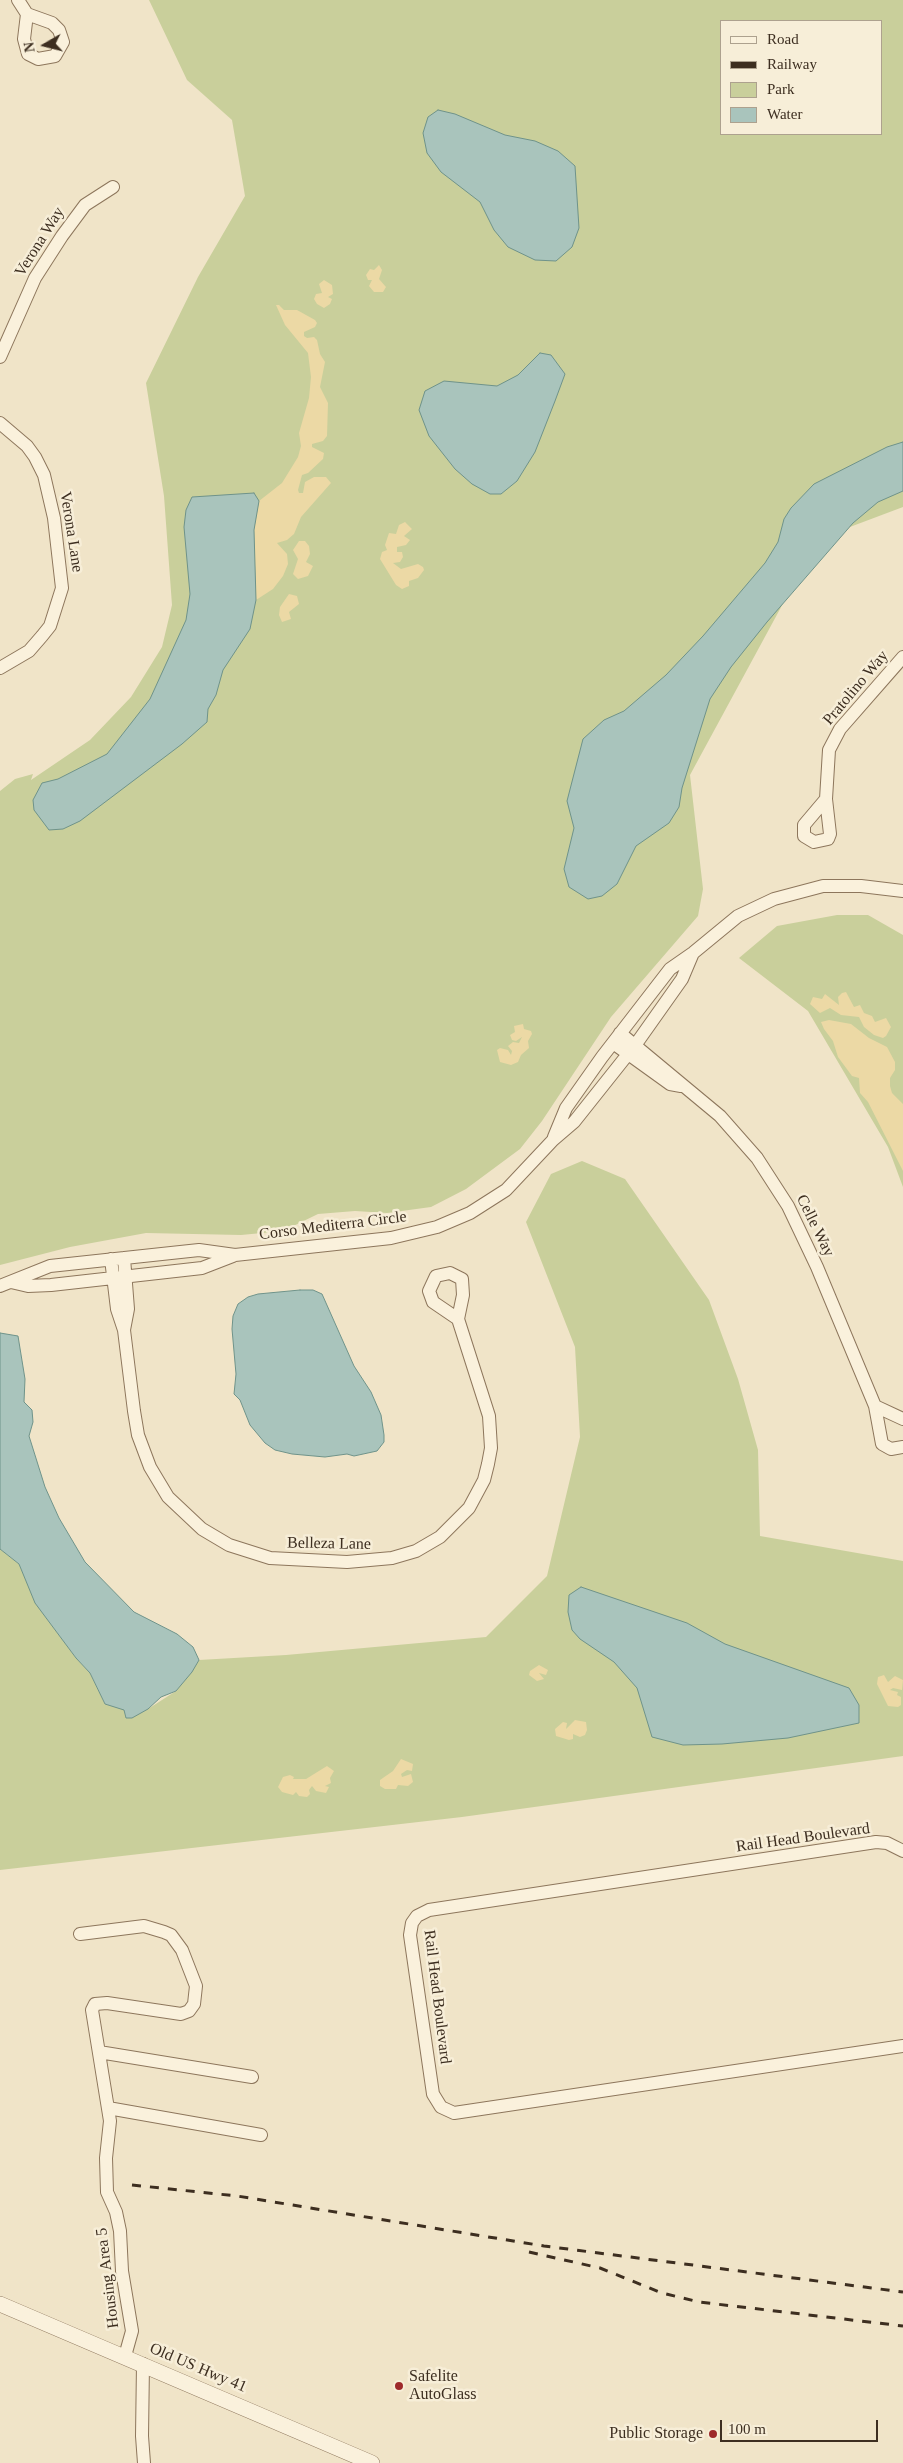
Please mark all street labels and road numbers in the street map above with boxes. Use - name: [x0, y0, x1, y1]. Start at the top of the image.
- street label: Verona Way: [11, 204, 69, 280]
- street label: Verona Lane: [55, 490, 87, 574]
- street label: Pratolino Way: [819, 647, 893, 729]
- street label: Celle Way: [792, 1192, 838, 1260]
- street label: Corso Mediterra Circle: [258, 1207, 408, 1245]
- street label: Belleza Lane: [287, 1534, 371, 1554]
- street label: Rail Head Boulevard: [735, 1819, 871, 1857]
- street label: Rail Head Boulevard: [419, 1929, 455, 2065]
- street label: Housing Area 5: [92, 2227, 124, 2329]
- street label: Old US Hwy 41: [147, 2339, 249, 2397]

